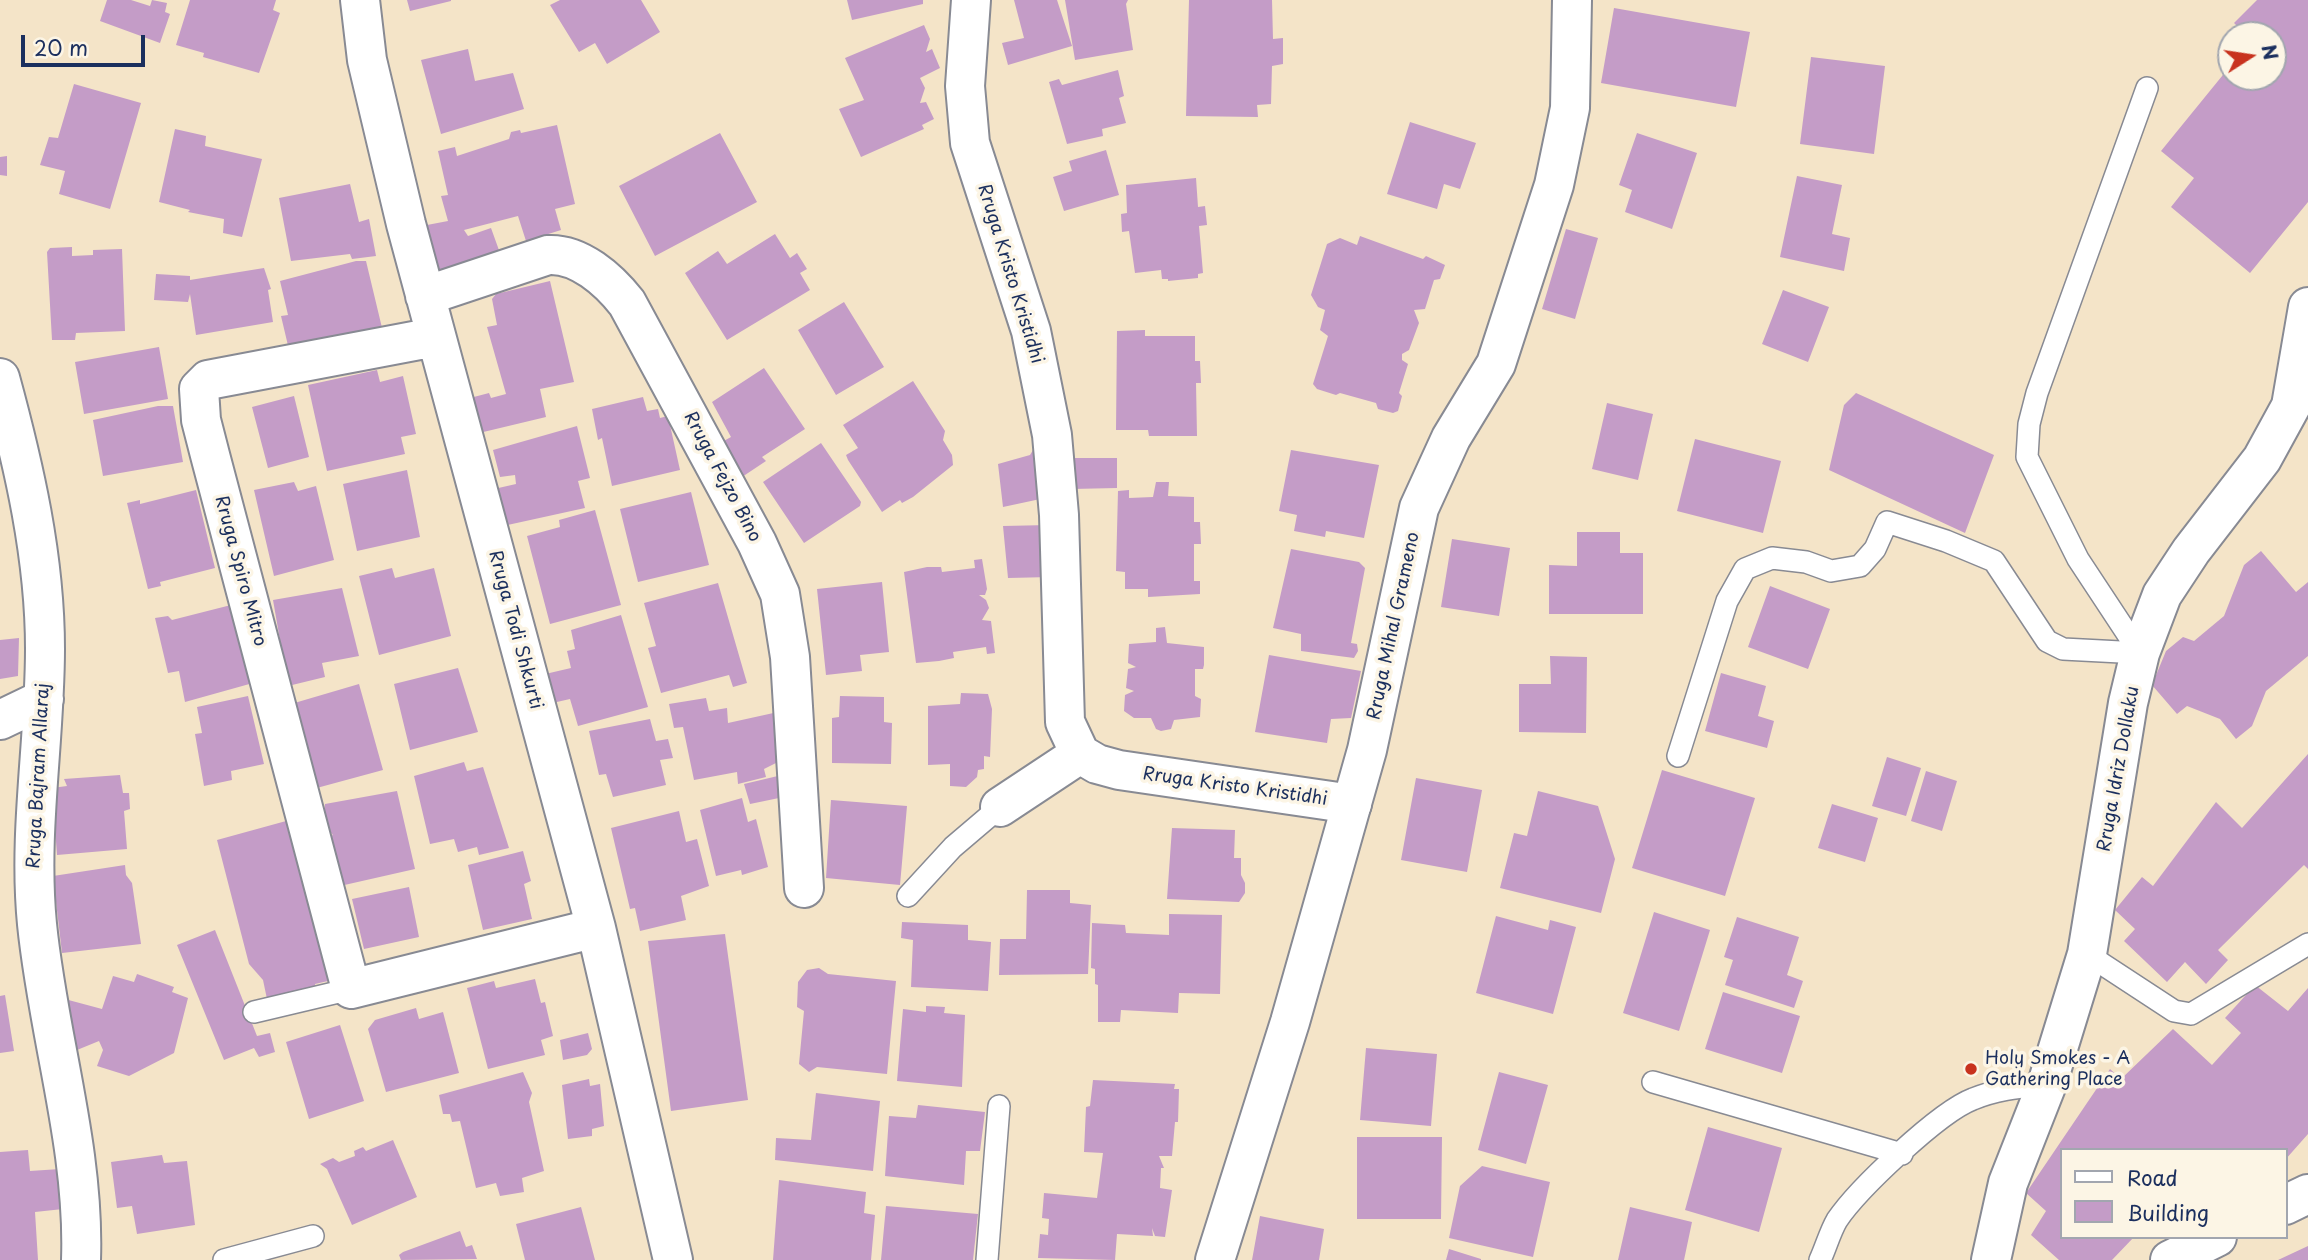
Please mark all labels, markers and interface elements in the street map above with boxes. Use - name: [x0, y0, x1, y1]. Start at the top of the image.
- scale bar: [24, 21, 149, 65]
- north arrow: [2217, 21, 2287, 91]
- text: 20 m: [34, 31, 88, 63]
- text: N: [2255, 42, 2286, 62]
- street label: Rruga Kristo Kristidhi: [972, 182, 1048, 366]
- street label: Rruga Fejzo Bino: [679, 408, 765, 546]
- street label: Rruga Spiro Mitro: [210, 493, 270, 649]
- street label: Rruga Mihal Grameno: [1364, 530, 1424, 722]
- street label: Rruga Todi Shkurti: [483, 548, 547, 712]
- street label: Rruga Bajram Allaraj: [23, 683, 55, 869]
- street label: Rruga Idriz Dollaku: [2094, 684, 2144, 854]
- street label: Rruga Kristo Kristidhi: [1141, 763, 1329, 811]
- place label: Holy Smokes - A Gathering Place: [1985, 1048, 2130, 1090]
- marker: Holy Smokes - A Gathering Place: [1963, 1061, 1979, 1077]
- legend: [2060, 1148, 2287, 1239]
- text: Road: [2127, 1161, 2178, 1193]
- text: Building: [2127, 1196, 2209, 1228]

